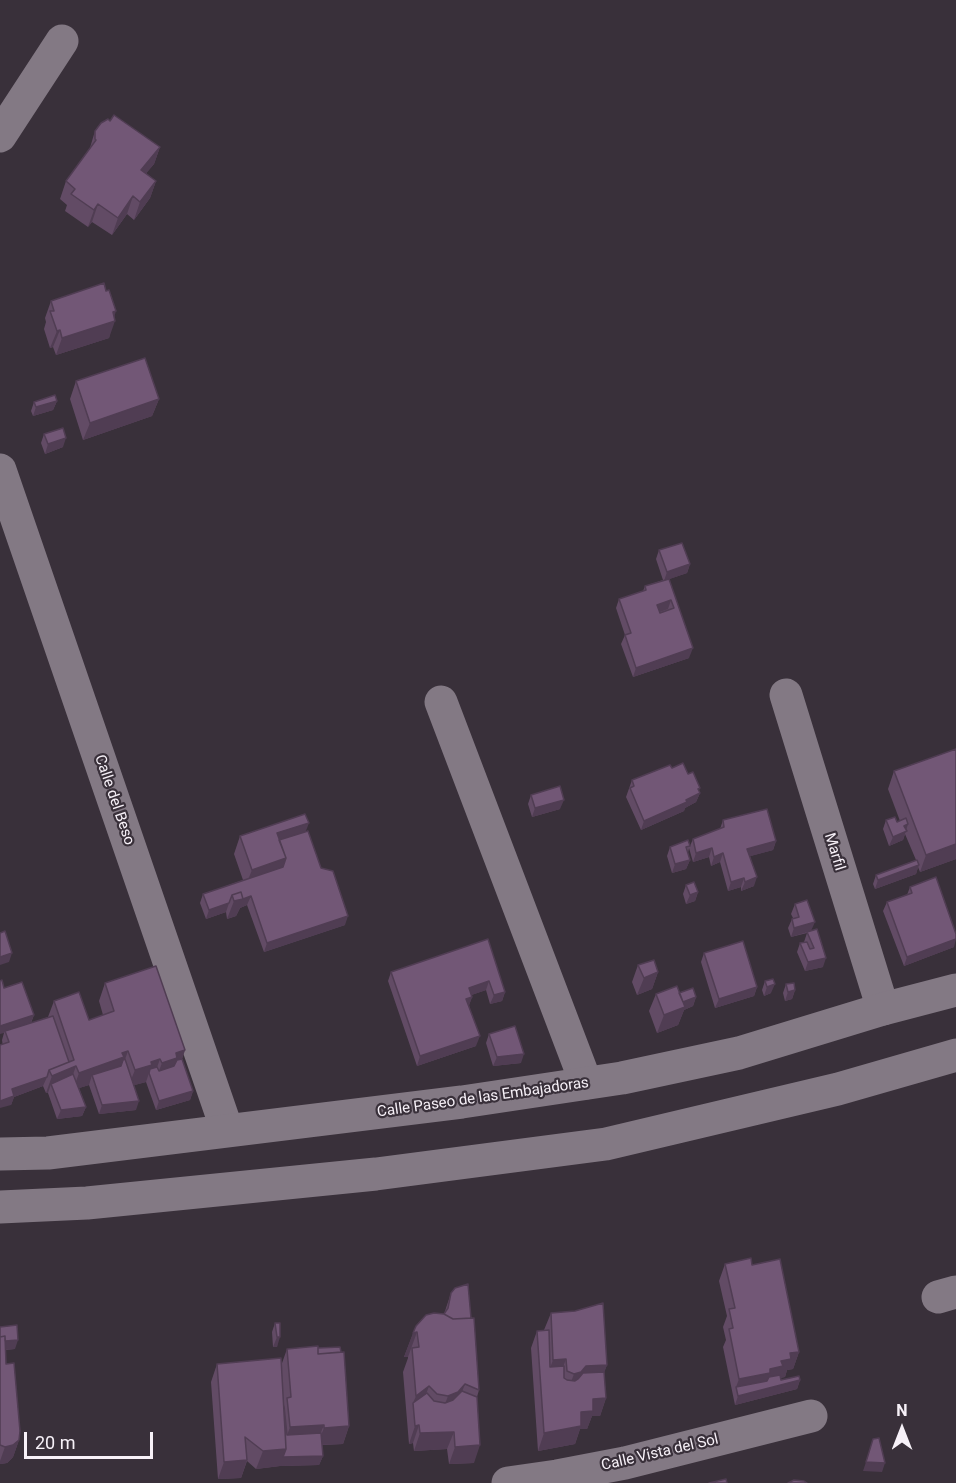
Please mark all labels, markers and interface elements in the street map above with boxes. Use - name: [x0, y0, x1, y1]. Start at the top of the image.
- street label: Calle del Beso: [90, 753, 138, 847]
- street label: Marfil: [820, 831, 848, 873]
- street label: Calle Paseo de las Embajadoras: [376, 1074, 590, 1122]
- north arrow: [872, 1399, 932, 1459]
- text: N: [896, 1401, 908, 1420]
- scale bar: [27, 1420, 156, 1458]
- street label: Calle Vista del Sol: [600, 1431, 720, 1475]
- text: 20 m: [35, 1432, 75, 1453]

